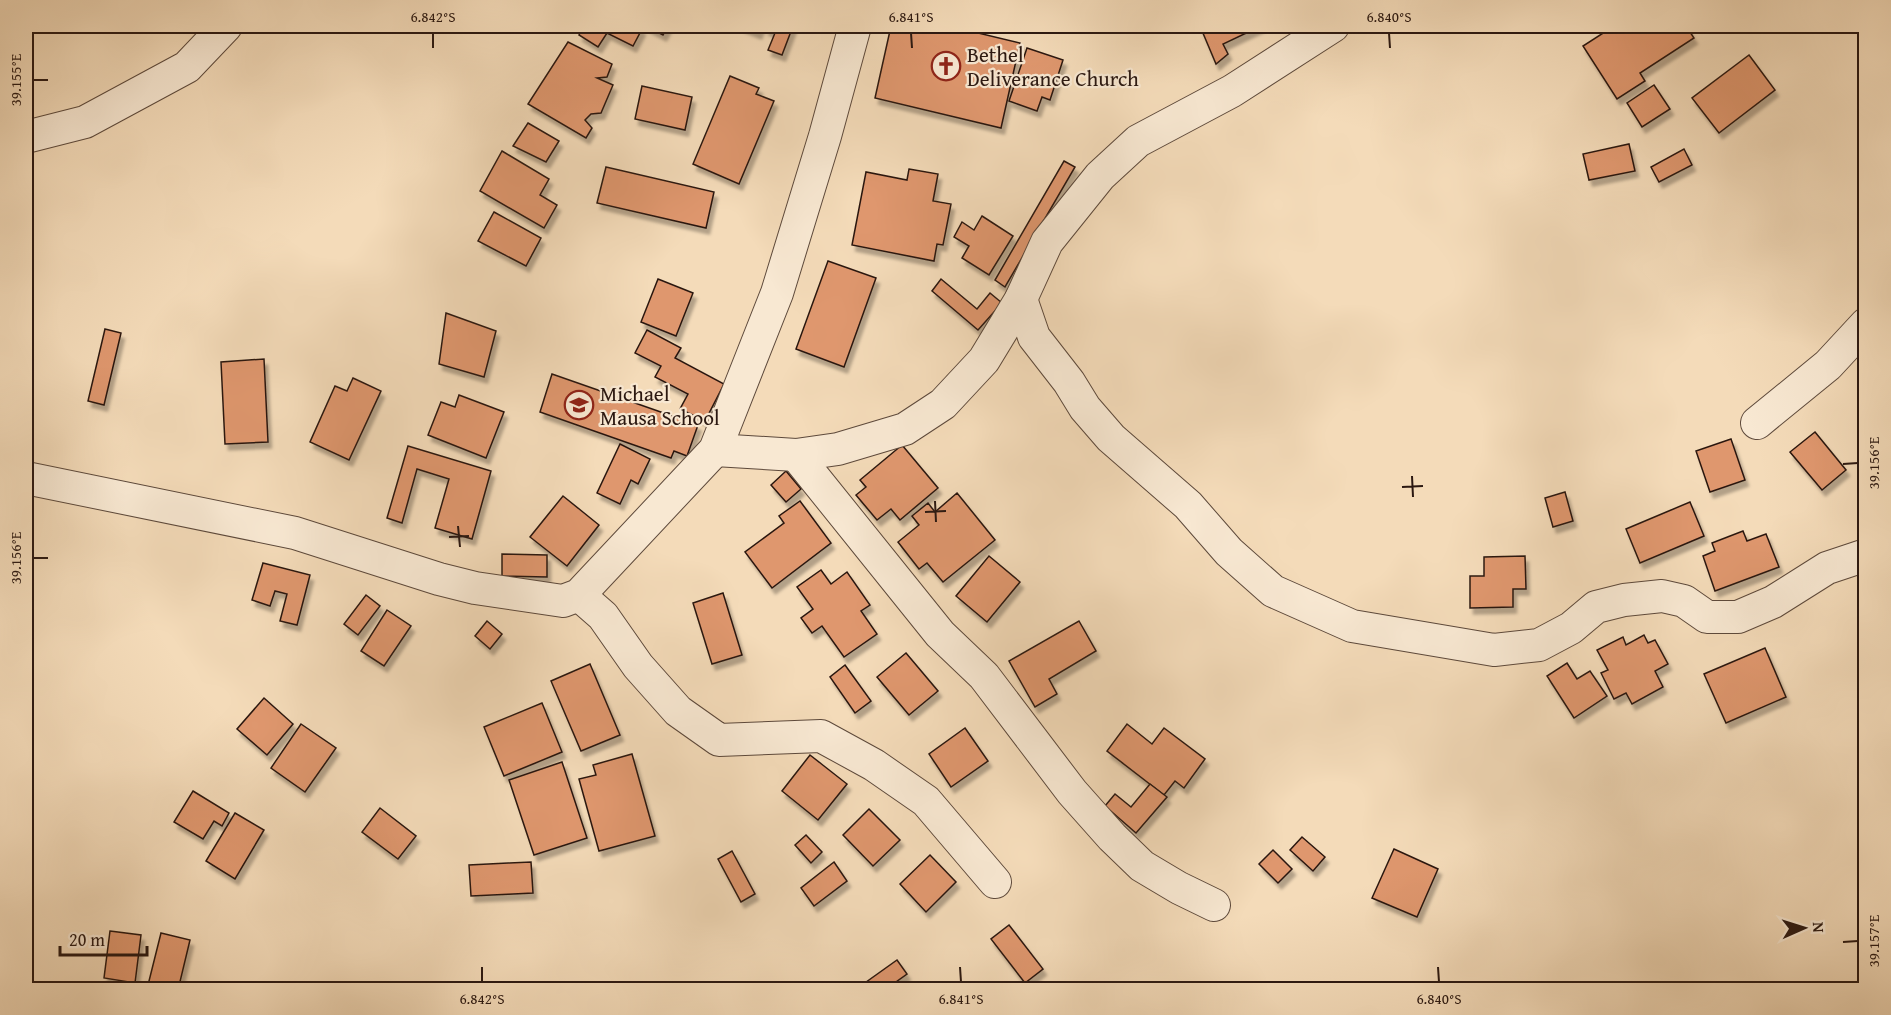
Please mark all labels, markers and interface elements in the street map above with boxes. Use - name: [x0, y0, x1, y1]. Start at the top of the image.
- text: 6.842°S: [410, 6, 456, 27]
- text: 6.841°S: [888, 6, 934, 27]
- text: 6.840°S: [1366, 6, 1412, 27]
- place label: Bethel Deliverance Church: [967, 39, 1139, 94]
- church icon: Bethel Deliverance Church: [930, 50, 962, 82]
- text: 39.155°E: [5, 53, 26, 106]
- place label: Michael Mausa School: [600, 378, 720, 433]
- school or university icon: Michael Mausa School: [563, 389, 595, 421]
- text: 39.156°E: [1863, 436, 1884, 489]
- text: 39.156°E: [5, 531, 26, 584]
- north arrow: [1774, 898, 1834, 958]
- text: 39.157°E: [1863, 914, 1884, 967]
- scale bar: [60, 919, 147, 957]
- text: N: [1807, 921, 1831, 933]
- text: 20 m: [69, 926, 105, 953]
- text: 6.842°S: [459, 988, 505, 1009]
- text: 6.841°S: [938, 988, 984, 1009]
- text: 6.840°S: [1416, 988, 1462, 1009]

